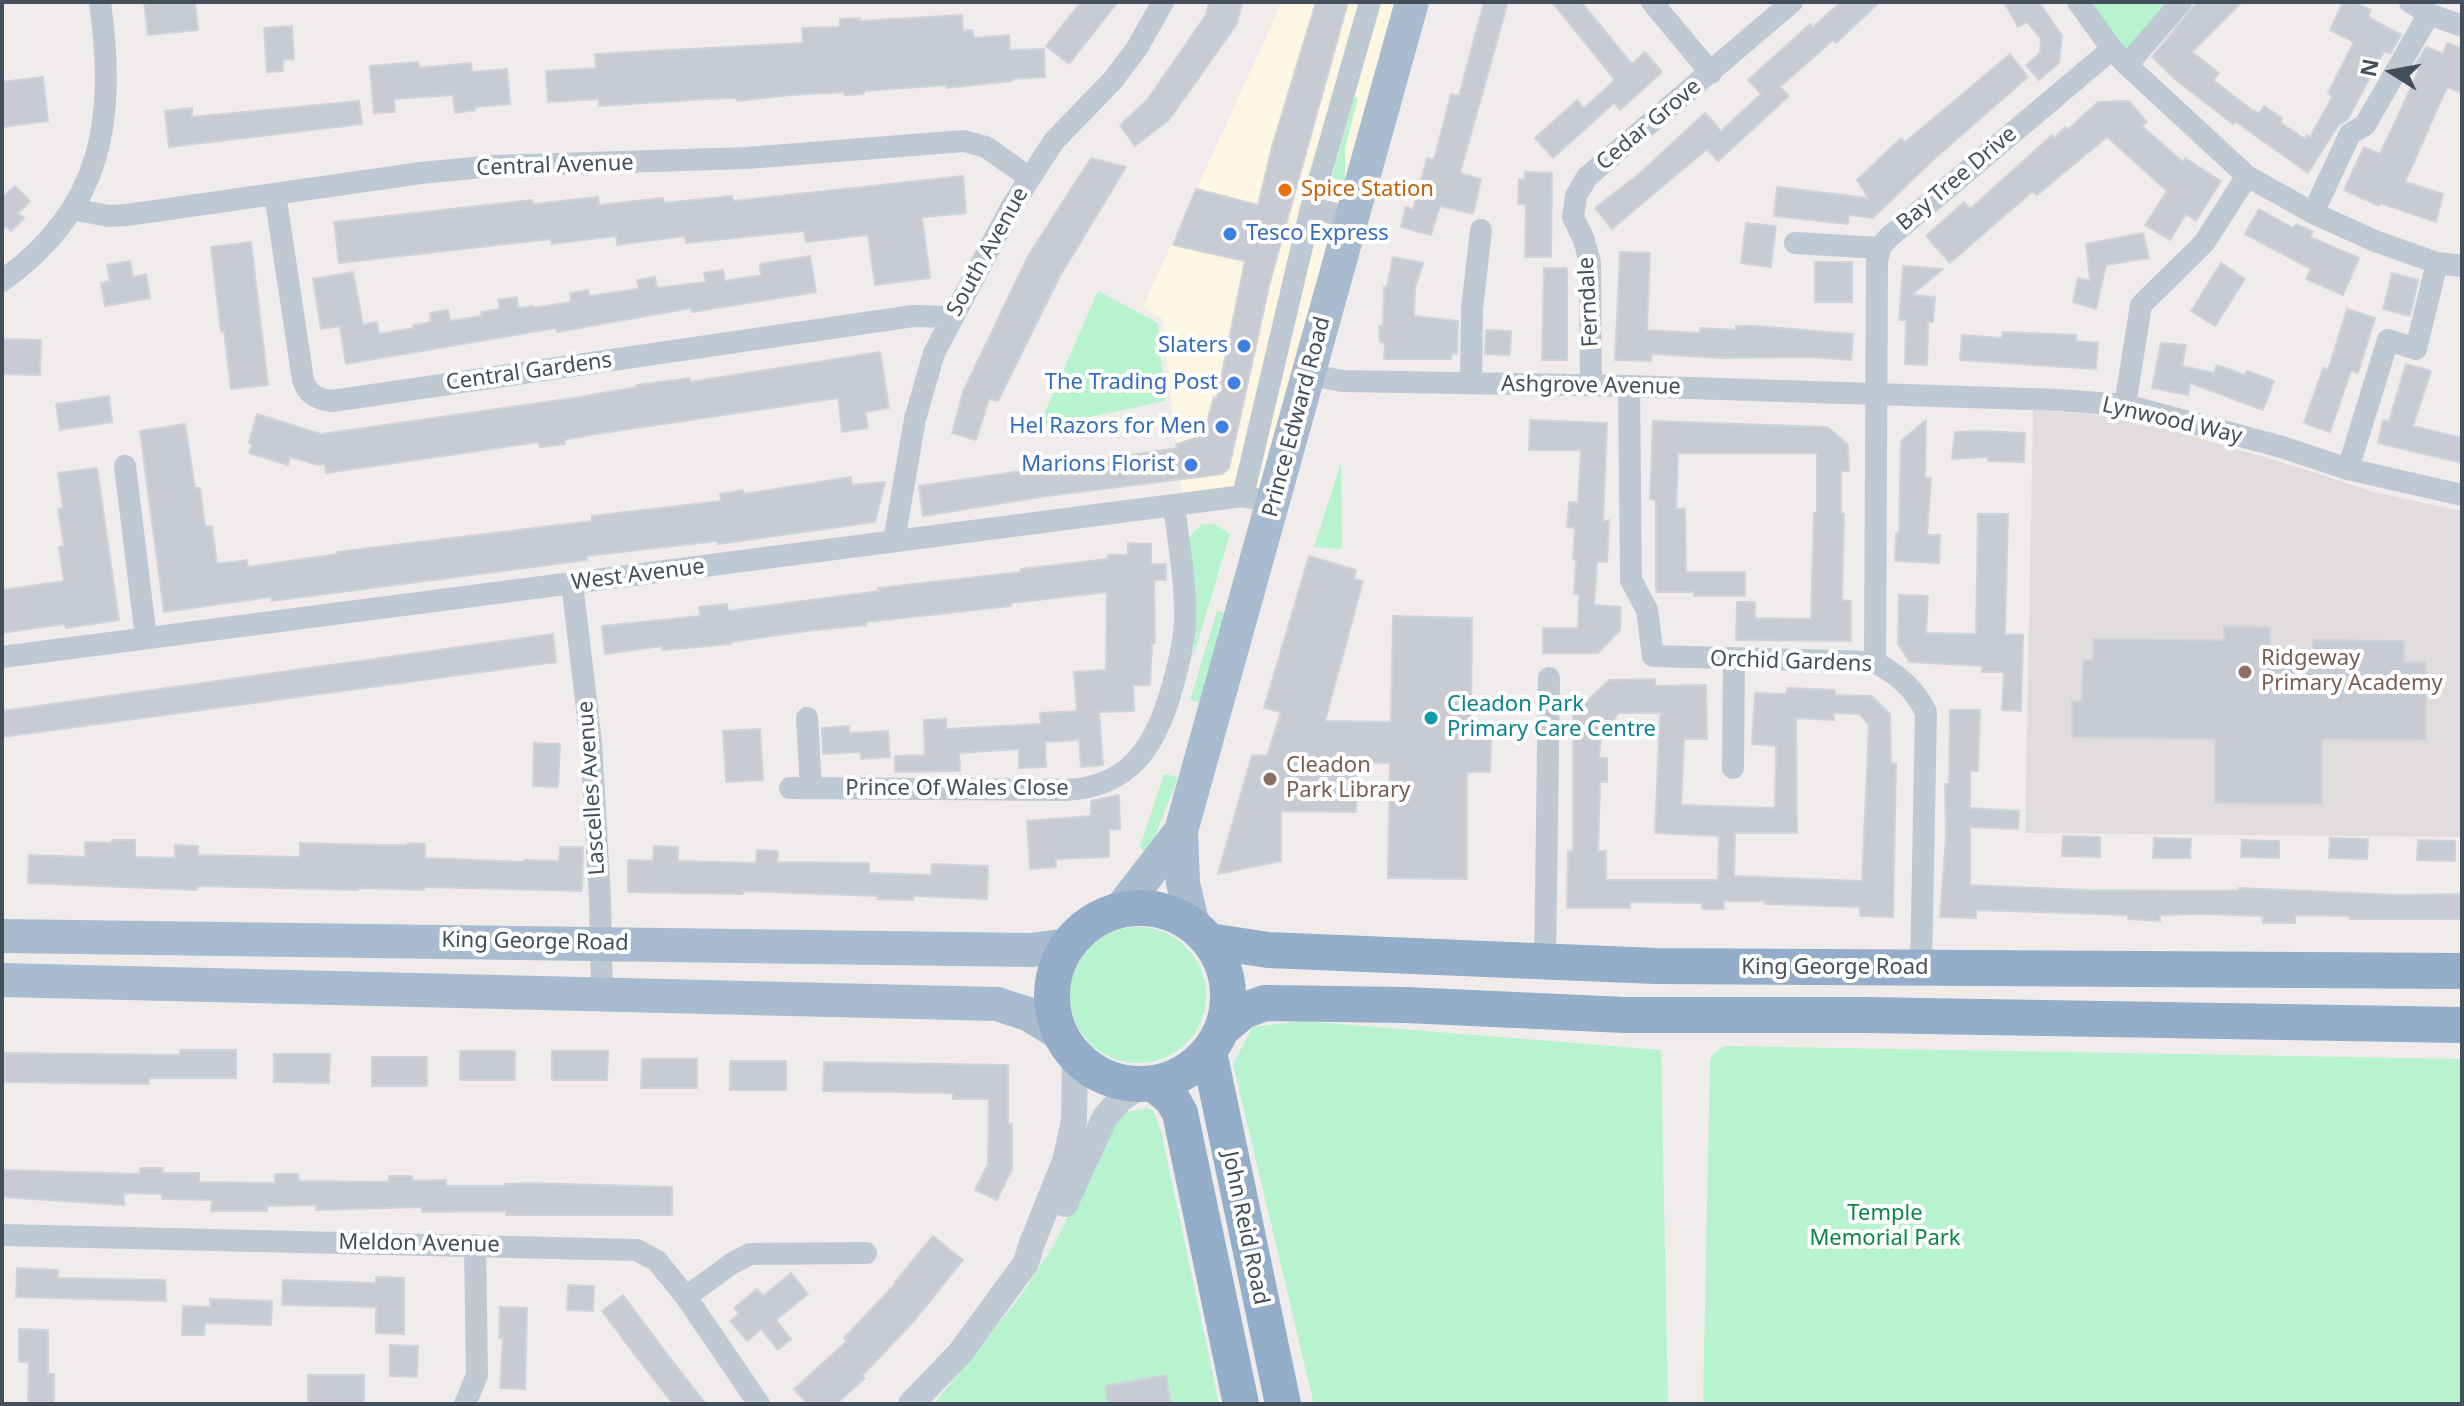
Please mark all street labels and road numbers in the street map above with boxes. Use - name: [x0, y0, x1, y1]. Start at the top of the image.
- street label: Cedar Grove: [1591, 74, 1707, 176]
- street label: Bay Tree Drive: [1892, 121, 2022, 237]
- street label: Central Avenue: [476, 150, 634, 182]
- street label: South Avenue: [942, 183, 1034, 321]
- street label: Ferndale: [1573, 256, 1605, 348]
- street label: Prince Edward Road: [1258, 314, 1336, 520]
- street label: Central Gardens: [444, 347, 614, 397]
- street label: Ashgrove Avenue: [1501, 371, 1681, 401]
- street label: Lynwood Way: [2099, 392, 2245, 450]
- street label: West Avenue: [570, 554, 706, 596]
- street label: Orchid Gardens: [1710, 646, 1872, 678]
- street label: Lascelles Avenue: [573, 700, 611, 876]
- street label: Prince Of Wales Close: [845, 776, 1069, 802]
- street label: King George Road: [441, 927, 629, 957]
- street label: King George Road: [1741, 955, 1929, 981]
- street label: John Reid Road: [1216, 1149, 1274, 1307]
- street label: Meldon Avenue: [338, 1229, 500, 1259]

